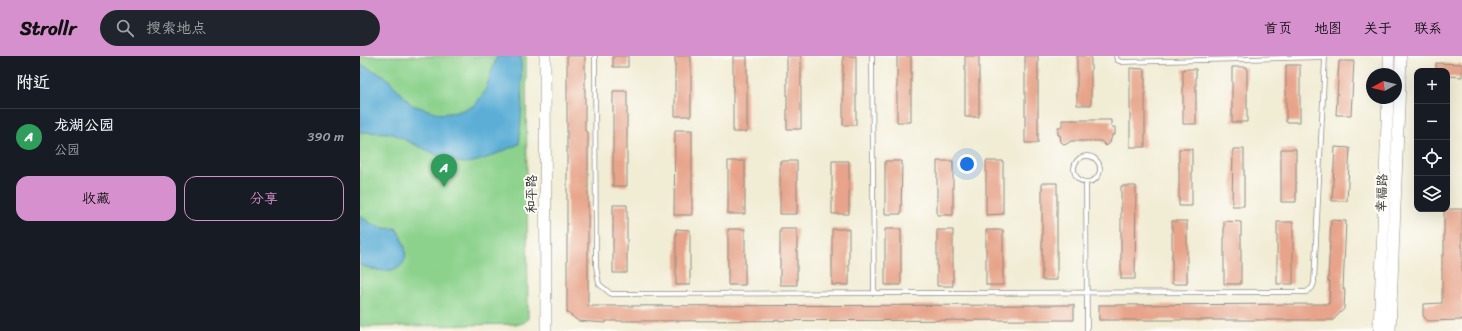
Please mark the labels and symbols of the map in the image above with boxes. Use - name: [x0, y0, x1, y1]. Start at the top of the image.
- north arrow: [1366, 68, 1402, 104]
- pin: A: [431, 154, 457, 187]
- your location: [957, 154, 977, 174]
- street label: 幸福路: [1369, 173, 1394, 213]
- street label: 和平路: [520, 174, 543, 214]

